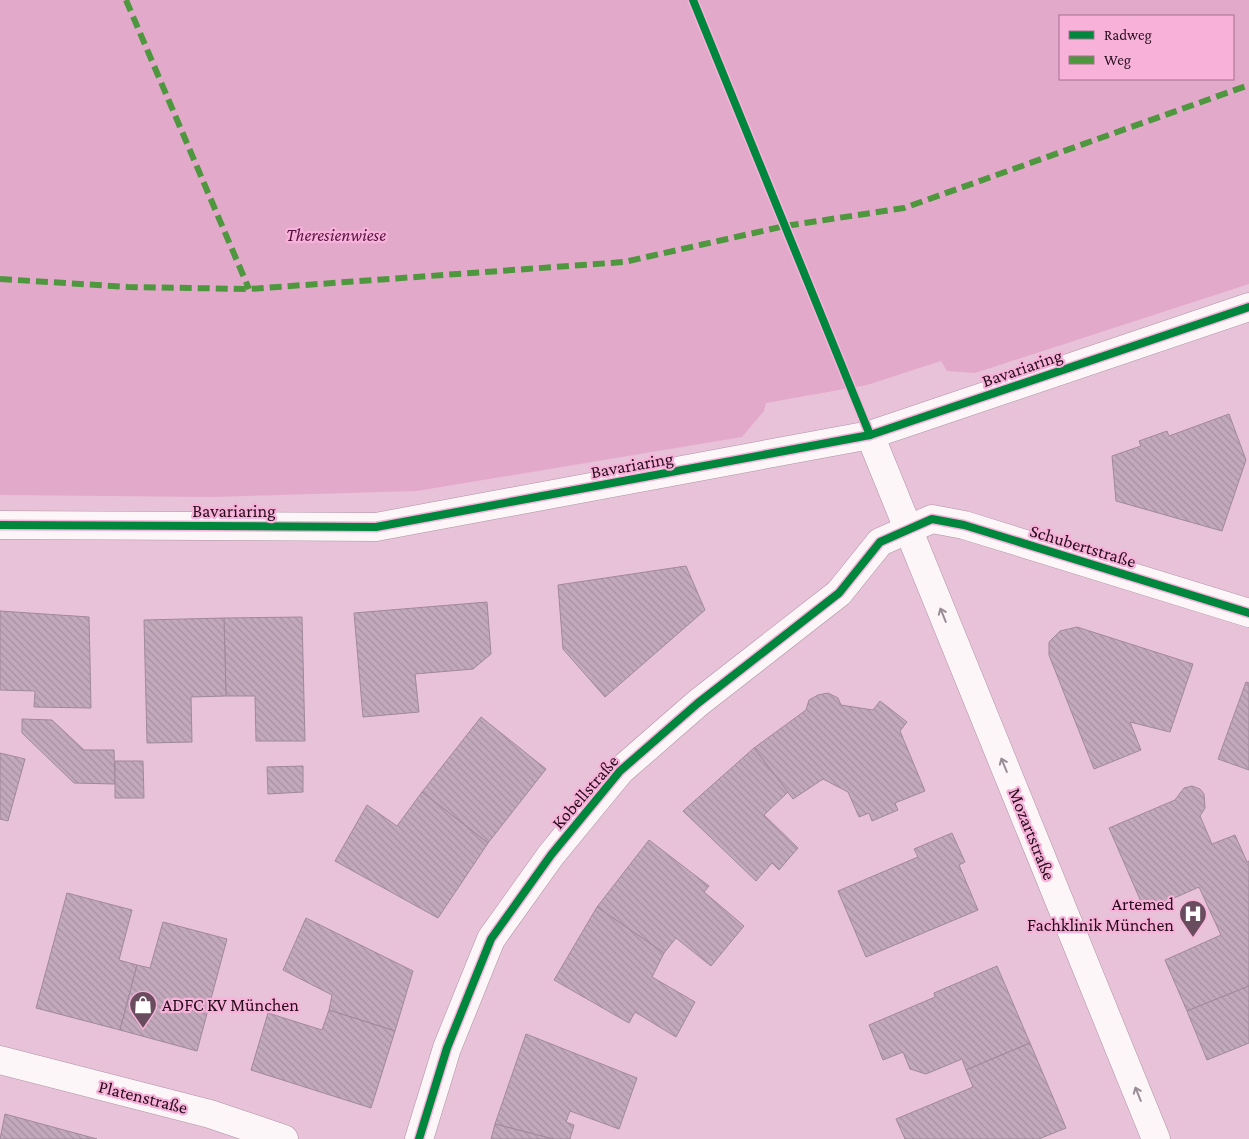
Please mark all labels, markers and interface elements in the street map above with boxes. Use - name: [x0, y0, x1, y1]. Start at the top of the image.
- legend: [1059, 15, 1234, 80]
- text: Radweg: [1104, 27, 1152, 44]
- text: Weg: [1104, 52, 1131, 69]
- park label: Theresienwiese: [286, 225, 386, 245]
- street label: Bavariaring: [979, 345, 1065, 391]
- street label: Bavariaring: [589, 448, 675, 482]
- street label: Bavariaring: [192, 501, 276, 521]
- street label: Schubertstraße: [1028, 520, 1138, 572]
- one-way arrow: [937, 607, 946, 622]
- street label: Kobellstraße: [548, 751, 622, 833]
- one-way arrow: [998, 758, 1008, 773]
- street label: Mozartstraße: [1004, 785, 1060, 883]
- place label: Artemed Fachklinik München: [1027, 894, 1175, 935]
- hospital icon: Artemed Fachklinik München: [1178, 899, 1208, 938]
- shop icon: ADFC KV München: [128, 990, 158, 1029]
- place label: ADFC KV München: [162, 995, 299, 1015]
- street label: Platenstraße: [97, 1076, 190, 1118]
- one-way arrow: [1132, 1087, 1142, 1102]

